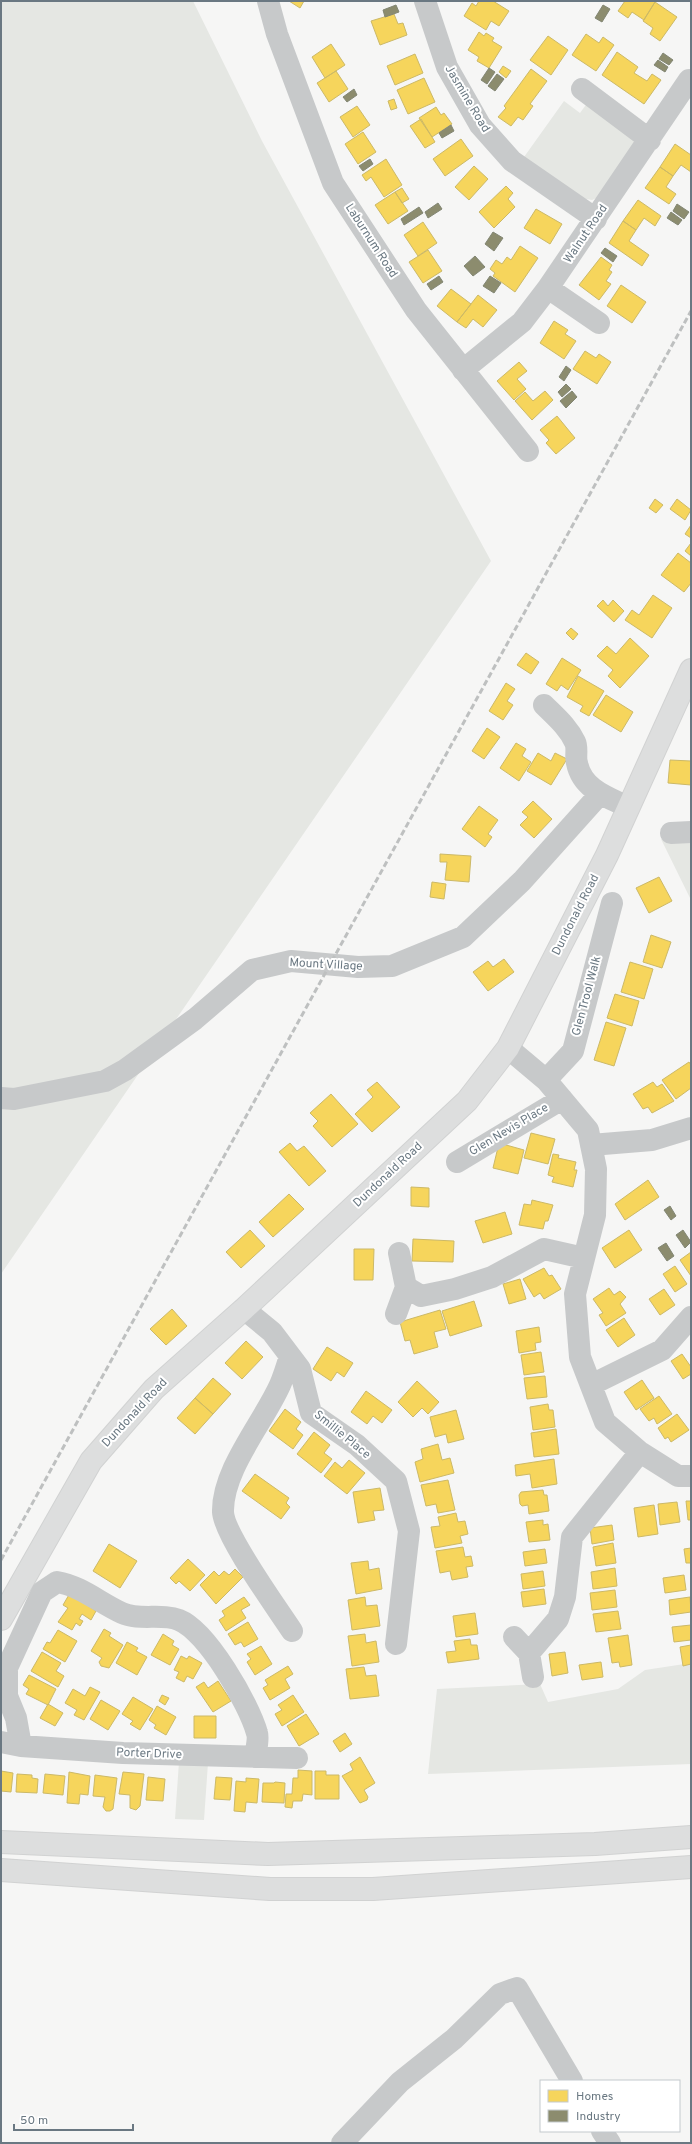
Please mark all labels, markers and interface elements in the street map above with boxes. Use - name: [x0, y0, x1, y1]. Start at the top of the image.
- street label: Jasmine Road: [441, 62, 493, 136]
- street label: Laburnum Road: [341, 201, 401, 281]
- street label: Walnut Road: [560, 201, 612, 267]
- street label: Dundonald Road: [549, 872, 603, 958]
- street label: Glen Trool Walk: [569, 954, 605, 1038]
- street label: Mount Village: [289, 955, 363, 975]
- street label: Glen Nevis Place: [466, 1100, 552, 1160]
- street label: Dundonald Road: [350, 1139, 426, 1211]
- street label: Dundonald Road: [99, 1375, 171, 1451]
- street label: Smillie Place: [310, 1407, 374, 1463]
- street label: Porter Drive: [116, 1745, 182, 1763]
- legend: [540, 2080, 680, 2132]
- text: Homes: [576, 2089, 613, 2105]
- scale bar: [14, 2106, 133, 2132]
- text: Industry: [576, 2109, 621, 2125]
- text: 50 m: [20, 2113, 48, 2129]

